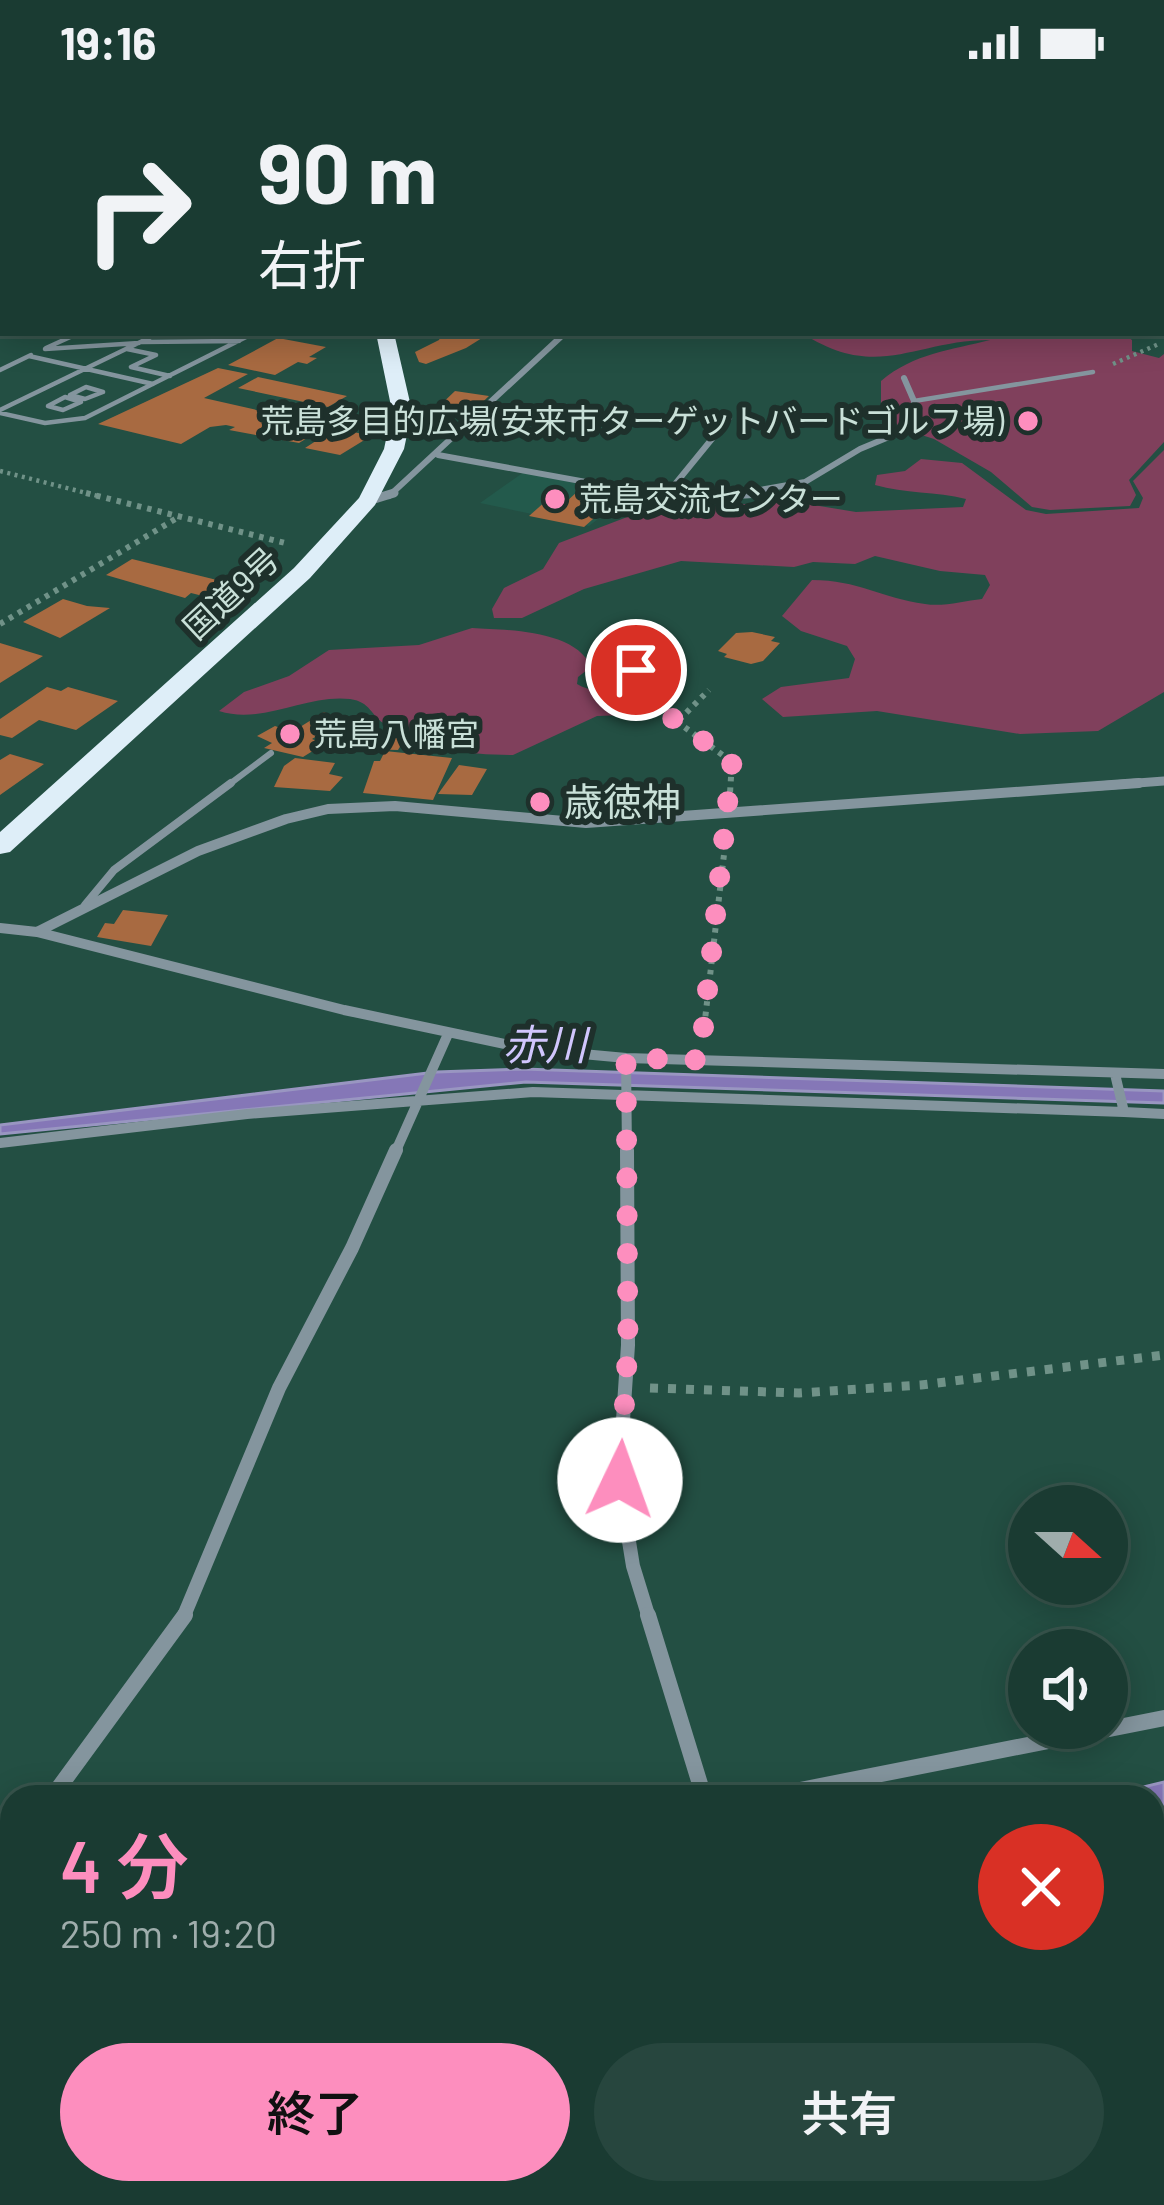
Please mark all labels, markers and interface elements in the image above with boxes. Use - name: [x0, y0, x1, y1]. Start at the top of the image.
- text: 19:16: [60, 15, 156, 69]
- text: 90 m: [258, 120, 437, 221]
- icon: right: [60, 132, 216, 288]
- text: 右折: [258, 231, 366, 296]
- place label: 荒島多目的広場(安来市ターゲットバードゴルフ場): [261, 400, 1004, 440]
- marker: 荒島多目的広場(安来市ターゲットバードゴルフ場): [1015, 408, 1041, 434]
- place label: 荒島交流センター: [579, 478, 843, 518]
- marker: 荒島交流センター: [542, 486, 568, 512]
- street label: 国道9号: [174, 538, 286, 647]
- pin: [585, 619, 687, 721]
- icon: arrive: [603, 637, 669, 703]
- place label: 荒島八幡宮: [314, 713, 479, 753]
- marker: 荒島八幡宮: [277, 721, 303, 747]
- place label: 歳徳神: [564, 777, 681, 824]
- marker: 歳徳神: [527, 789, 553, 815]
- water label: 赤川: [503, 1018, 591, 1068]
- position arrow: [557, 1417, 683, 1543]
- north arrow: [1008, 1485, 1128, 1605]
- map controls: [1008, 1485, 1128, 1749]
- button: sound: [1008, 1629, 1128, 1749]
- text: 4 分: [60, 1821, 189, 1907]
- button: close: [978, 1824, 1104, 1950]
- text: 250 m · 19:20: [60, 1909, 277, 1956]
- button: 終了: [60, 2043, 570, 2181]
- button: 共有: [594, 2043, 1104, 2181]

